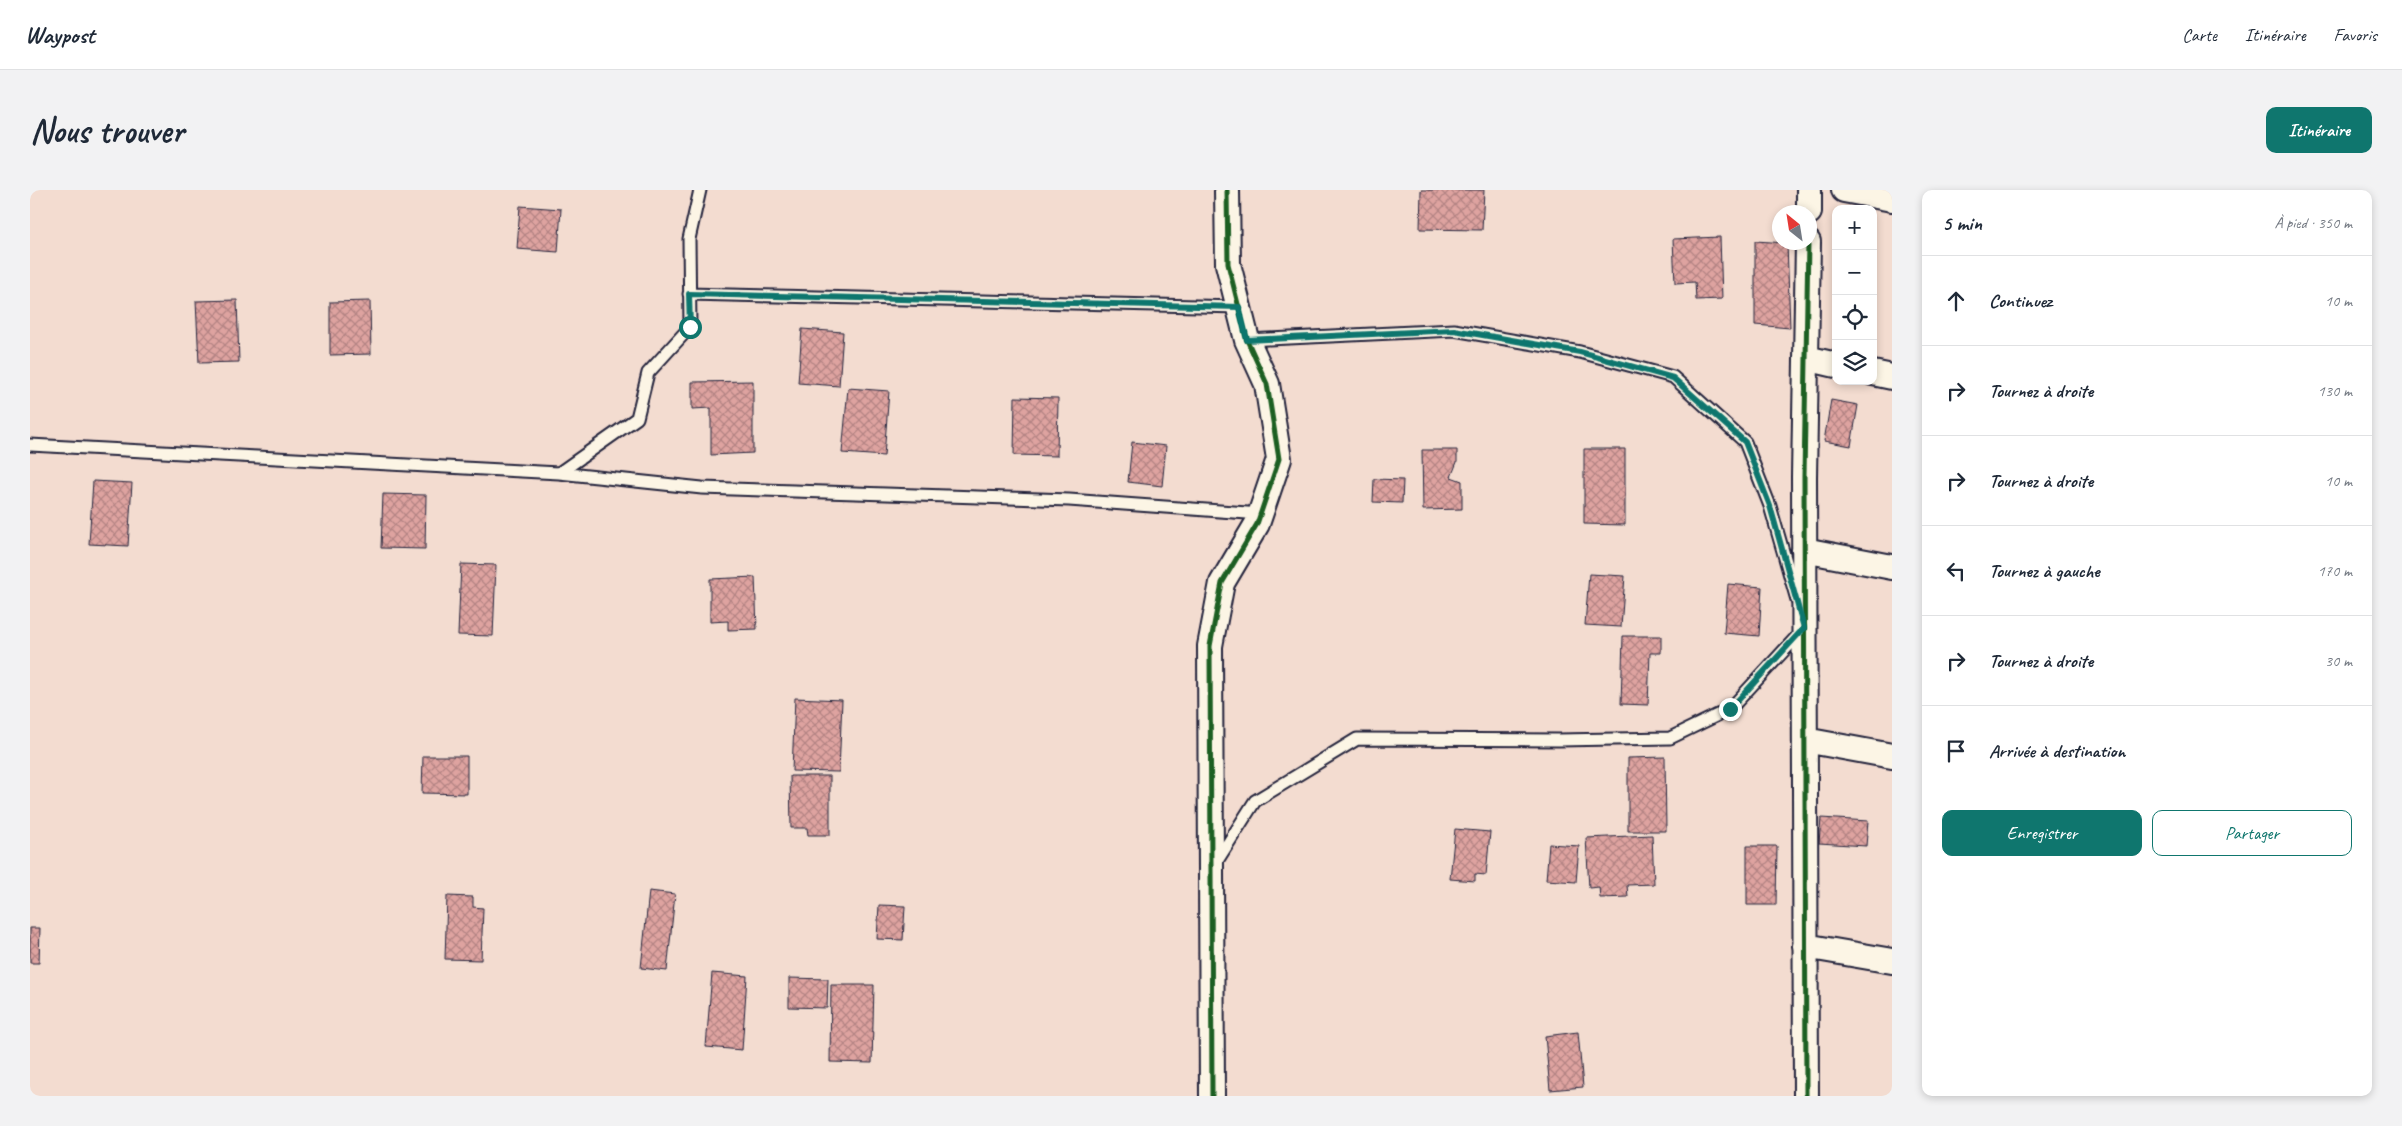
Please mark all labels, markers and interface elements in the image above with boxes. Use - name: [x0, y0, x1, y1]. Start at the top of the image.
- text: Waypost: [25, 20, 95, 50]
- text: Carte: [2182, 24, 2217, 46]
- text: Itinéraire: [2245, 24, 2306, 46]
- text: Favoris: [2334, 24, 2377, 46]
- button: Itinéraire: [2266, 107, 2372, 153]
- text: Nous trouver: [30, 108, 184, 153]
- north arrow: [1772, 205, 1817, 250]
- map controls: [1832, 205, 1877, 385]
- button: +: [1832, 205, 1877, 250]
- text: 5 min: [1942, 210, 1982, 236]
- text: À pied · 350 m: [2274, 213, 2352, 233]
- button: −: [1832, 250, 1877, 295]
- icon: ahead: [1942, 287, 1970, 315]
- text: Continuez: [1989, 289, 2052, 313]
- text: 10 m: [2325, 291, 2352, 311]
- button: locate: [1832, 295, 1877, 340]
- route start: [679, 316, 702, 339]
- button: layers: [1832, 340, 1877, 385]
- icon: right: [1942, 377, 1970, 405]
- text: Tournez à droite: [1989, 379, 2093, 403]
- text: 130 m: [2318, 381, 2352, 401]
- icon: right: [1942, 467, 1970, 495]
- text: Tournez à droite: [1989, 469, 2093, 493]
- text: 10 m: [2325, 471, 2352, 491]
- icon: left: [1942, 557, 1970, 585]
- text: Tournez à gauche: [1989, 559, 2100, 583]
- text: 170 m: [2318, 561, 2352, 581]
- icon: right: [1942, 647, 1970, 675]
- text: Tournez à droite: [1989, 649, 2093, 673]
- text: 30 m: [2325, 651, 2352, 671]
- route end: [1719, 698, 1742, 721]
- icon: arrive: [1942, 737, 1970, 765]
- text: Arrivée à destination: [1989, 739, 2125, 763]
- button: Enregistrer: [1942, 810, 2142, 856]
- button: Partager: [2152, 810, 2352, 856]

